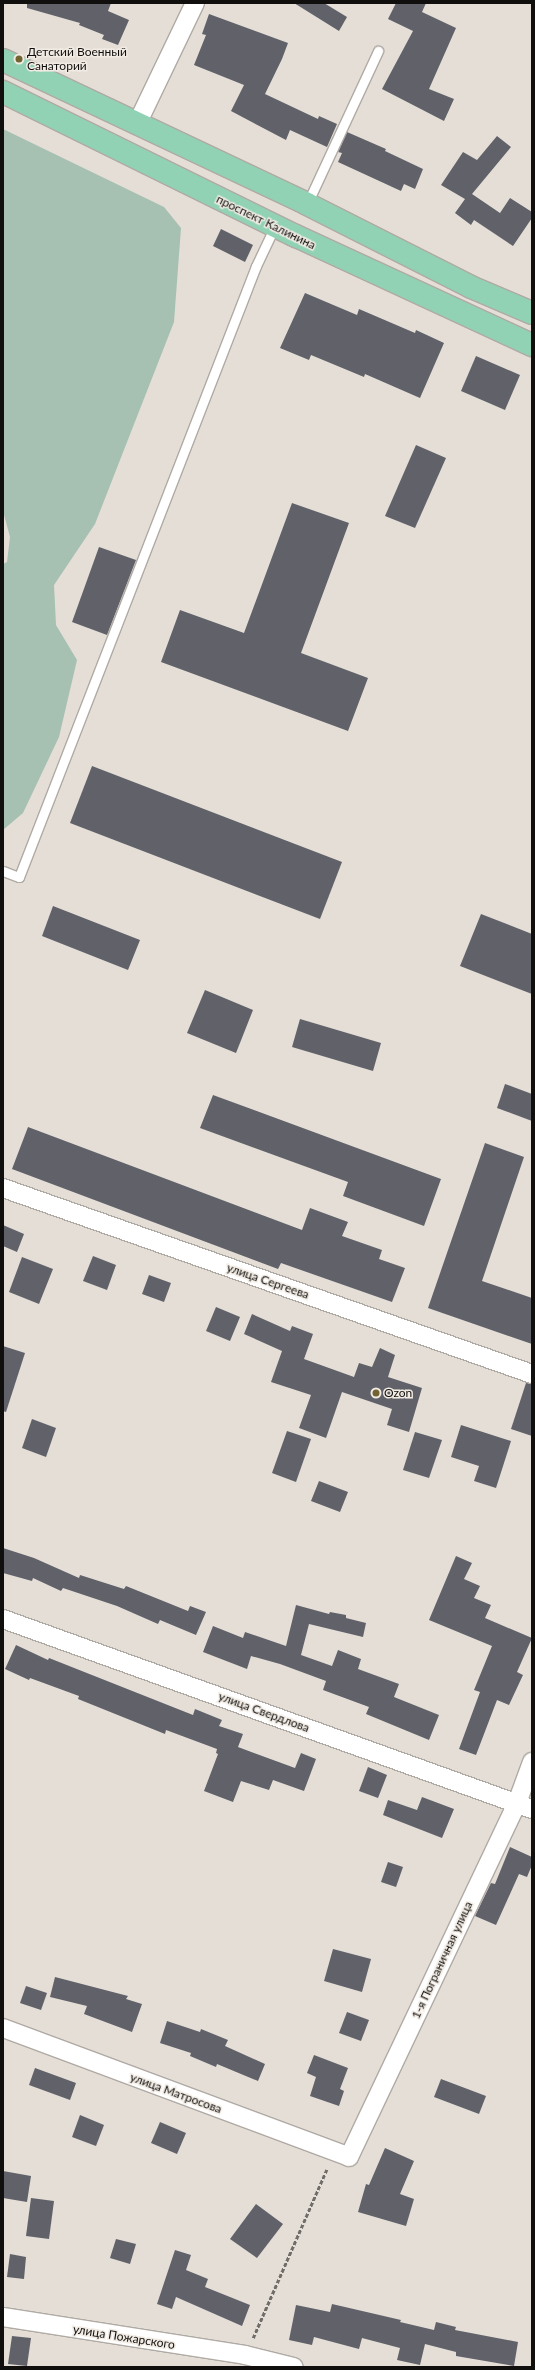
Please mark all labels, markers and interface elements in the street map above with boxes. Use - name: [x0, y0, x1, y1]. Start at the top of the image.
- place label: Детский Военный Санаторий: [27, 45, 127, 73]
- marker: Детский Военный Санаторий: [14, 54, 24, 64]
- street label: проспект Калинина: [214, 192, 318, 252]
- street label: улица Сергеева: [225, 1260, 311, 1302]
- place label: Ozon: [384, 1386, 412, 1400]
- marker: Ozon: [371, 1388, 381, 1398]
- street label: улица Свердлова: [217, 1689, 311, 1735]
- street label: 1-я Пограничная улица: [408, 1899, 476, 2021]
- street label: улица Матросова: [128, 2070, 224, 2116]
- street label: улица Пожарского: [72, 2322, 176, 2352]

